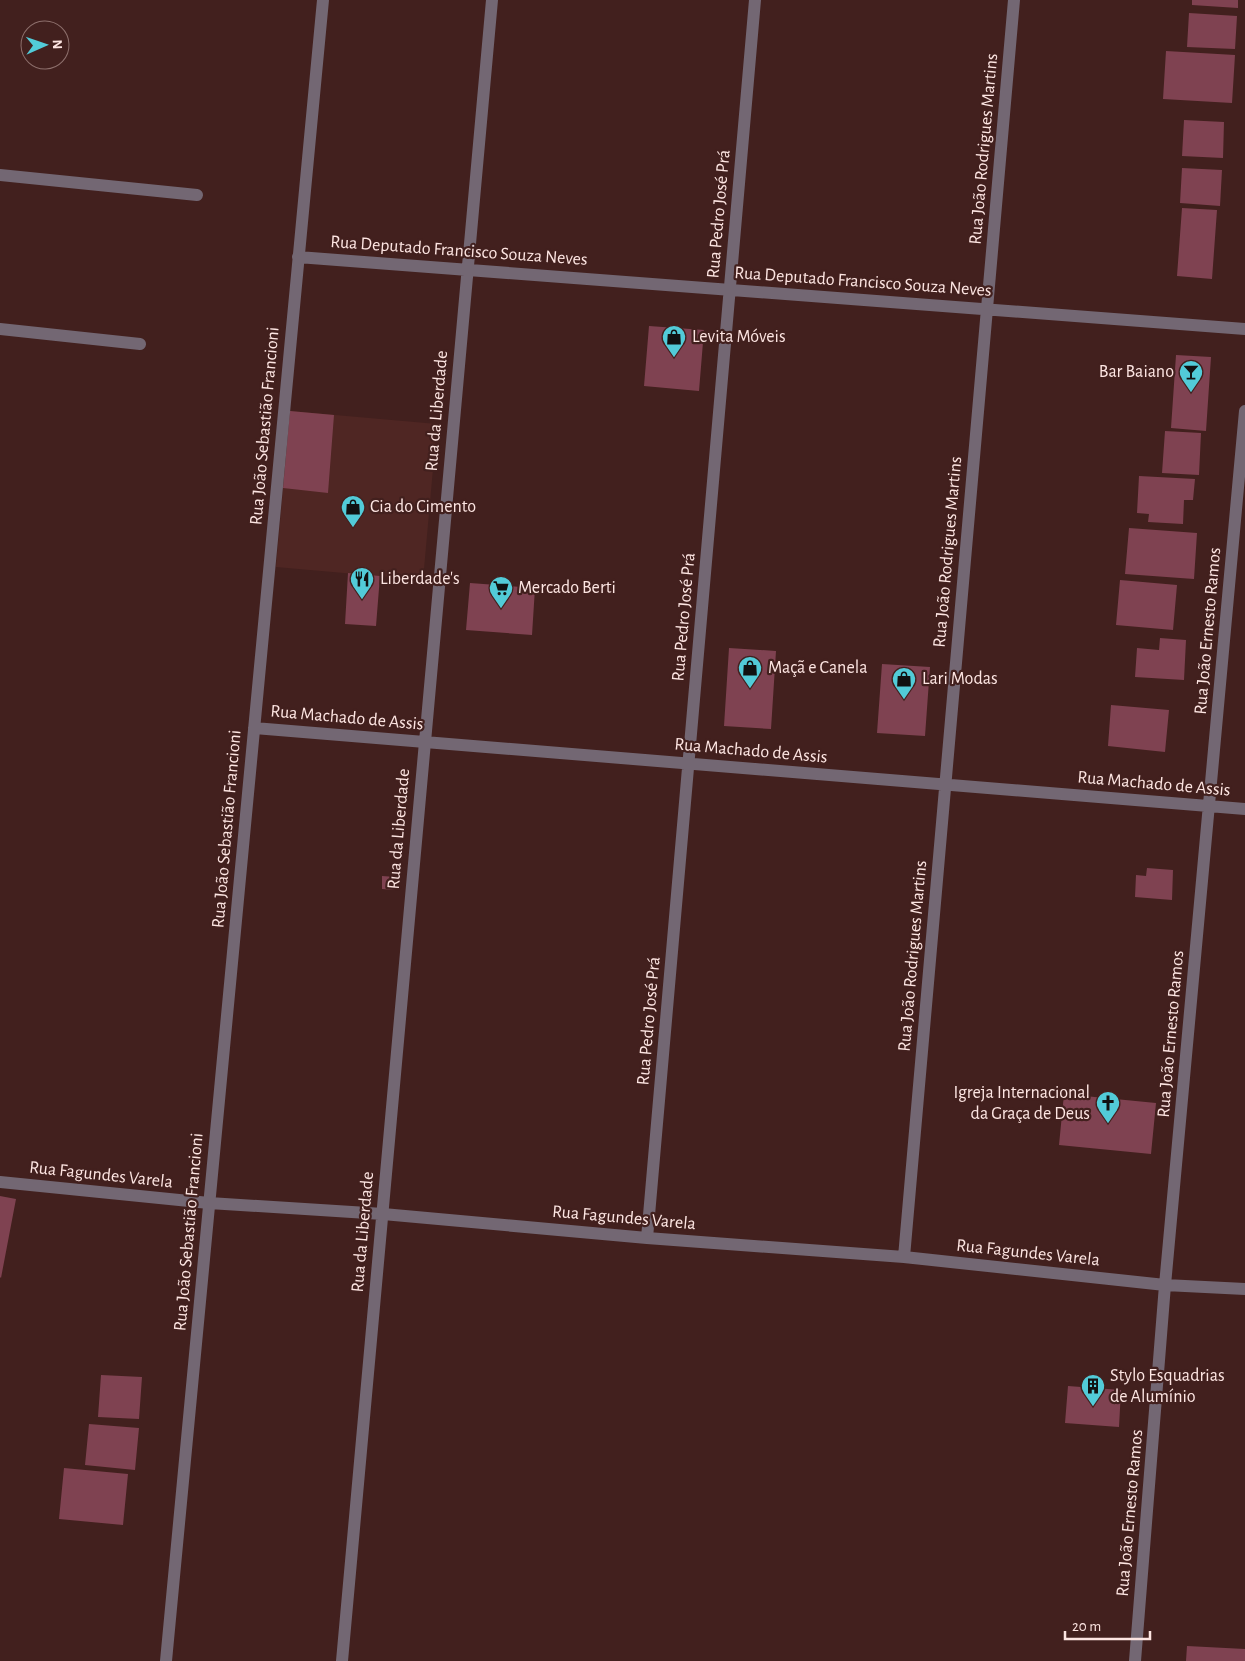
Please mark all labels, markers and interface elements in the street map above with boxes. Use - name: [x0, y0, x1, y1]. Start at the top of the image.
- north arrow: [20, 20, 70, 70]
- text: N: [50, 39, 64, 50]
- street label: Rua João Rodrigues Martins: [967, 53, 1001, 245]
- street label: Rua Pedro José Prá: [704, 149, 734, 279]
- street label: Rua Deputado Francisco Souza Neves: [330, 233, 588, 269]
- street label: Rua Deputado Francisco Souza Neves: [734, 264, 992, 300]
- shop icon: Levita Móveis: [661, 324, 687, 358]
- street label: Rua João Sebastião Francioni: [247, 326, 283, 526]
- place label: Levita Móveis: [692, 328, 786, 346]
- street label: Rua da Liberdade: [423, 350, 451, 472]
- bar icon: Bar Baiano: [1178, 359, 1204, 393]
- place label: Bar Baiano: [1099, 363, 1174, 381]
- street label: Rua João Rodrigues Martins: [931, 456, 965, 648]
- shop icon: Cia do Cimento: [340, 494, 366, 528]
- place label: Cia do Cimento: [370, 498, 476, 516]
- street label: Rua João Ernesto Ramos: [1192, 547, 1224, 715]
- street label: Rua Pedro José Prá: [669, 552, 699, 682]
- restaurant icon: Liberdade's: [349, 566, 375, 600]
- place label: Liberdade's: [380, 570, 460, 588]
- supermarket icon: Mercado Berti: [488, 575, 514, 609]
- place label: Mercado Berti: [518, 579, 616, 597]
- shop icon: Maçã e Canela: [737, 655, 763, 689]
- place label: Maçã e Canela: [768, 659, 867, 677]
- shop icon: Lari Modas: [891, 666, 917, 700]
- place label: Lari Modas: [922, 670, 998, 688]
- street label: Rua Machado de Assis: [270, 702, 424, 734]
- street label: Rua João Sebastião Francioni: [209, 729, 245, 929]
- street label: Rua Machado de Assis: [674, 735, 828, 767]
- street label: Rua da Liberdade: [385, 768, 413, 890]
- street label: Rua Machado de Assis: [1077, 768, 1231, 800]
- street label: Rua João Rodrigues Martins: [896, 860, 930, 1052]
- street label: Rua João Ernesto Ramos: [1155, 950, 1187, 1118]
- street label: Rua Pedro José Prá: [634, 956, 664, 1086]
- place label: Igreja Internacional da Graça de Deus: [954, 1084, 1090, 1123]
- church icon: Igreja Internacional da Graça de Deus: [1095, 1090, 1121, 1124]
- street label: Rua João Sebastião Francioni: [171, 1132, 207, 1332]
- street label: Rua Fagundes Varela: [28, 1159, 174, 1191]
- street label: Rua da Liberdade: [349, 1171, 377, 1293]
- street label: Rua Fagundes Varela: [551, 1203, 697, 1233]
- street label: Rua Fagundes Varela: [955, 1237, 1101, 1269]
- place label: Stylo Esquadrias de Alumínio: [1110, 1367, 1225, 1406]
- building icon: Stylo Esquadrias de Alumínio: [1080, 1373, 1106, 1407]
- street label: Rua João Ernesto Ramos: [1114, 1429, 1146, 1597]
- scale bar: [1065, 1608, 1150, 1640]
- text: 20 m: [1072, 1619, 1101, 1634]

